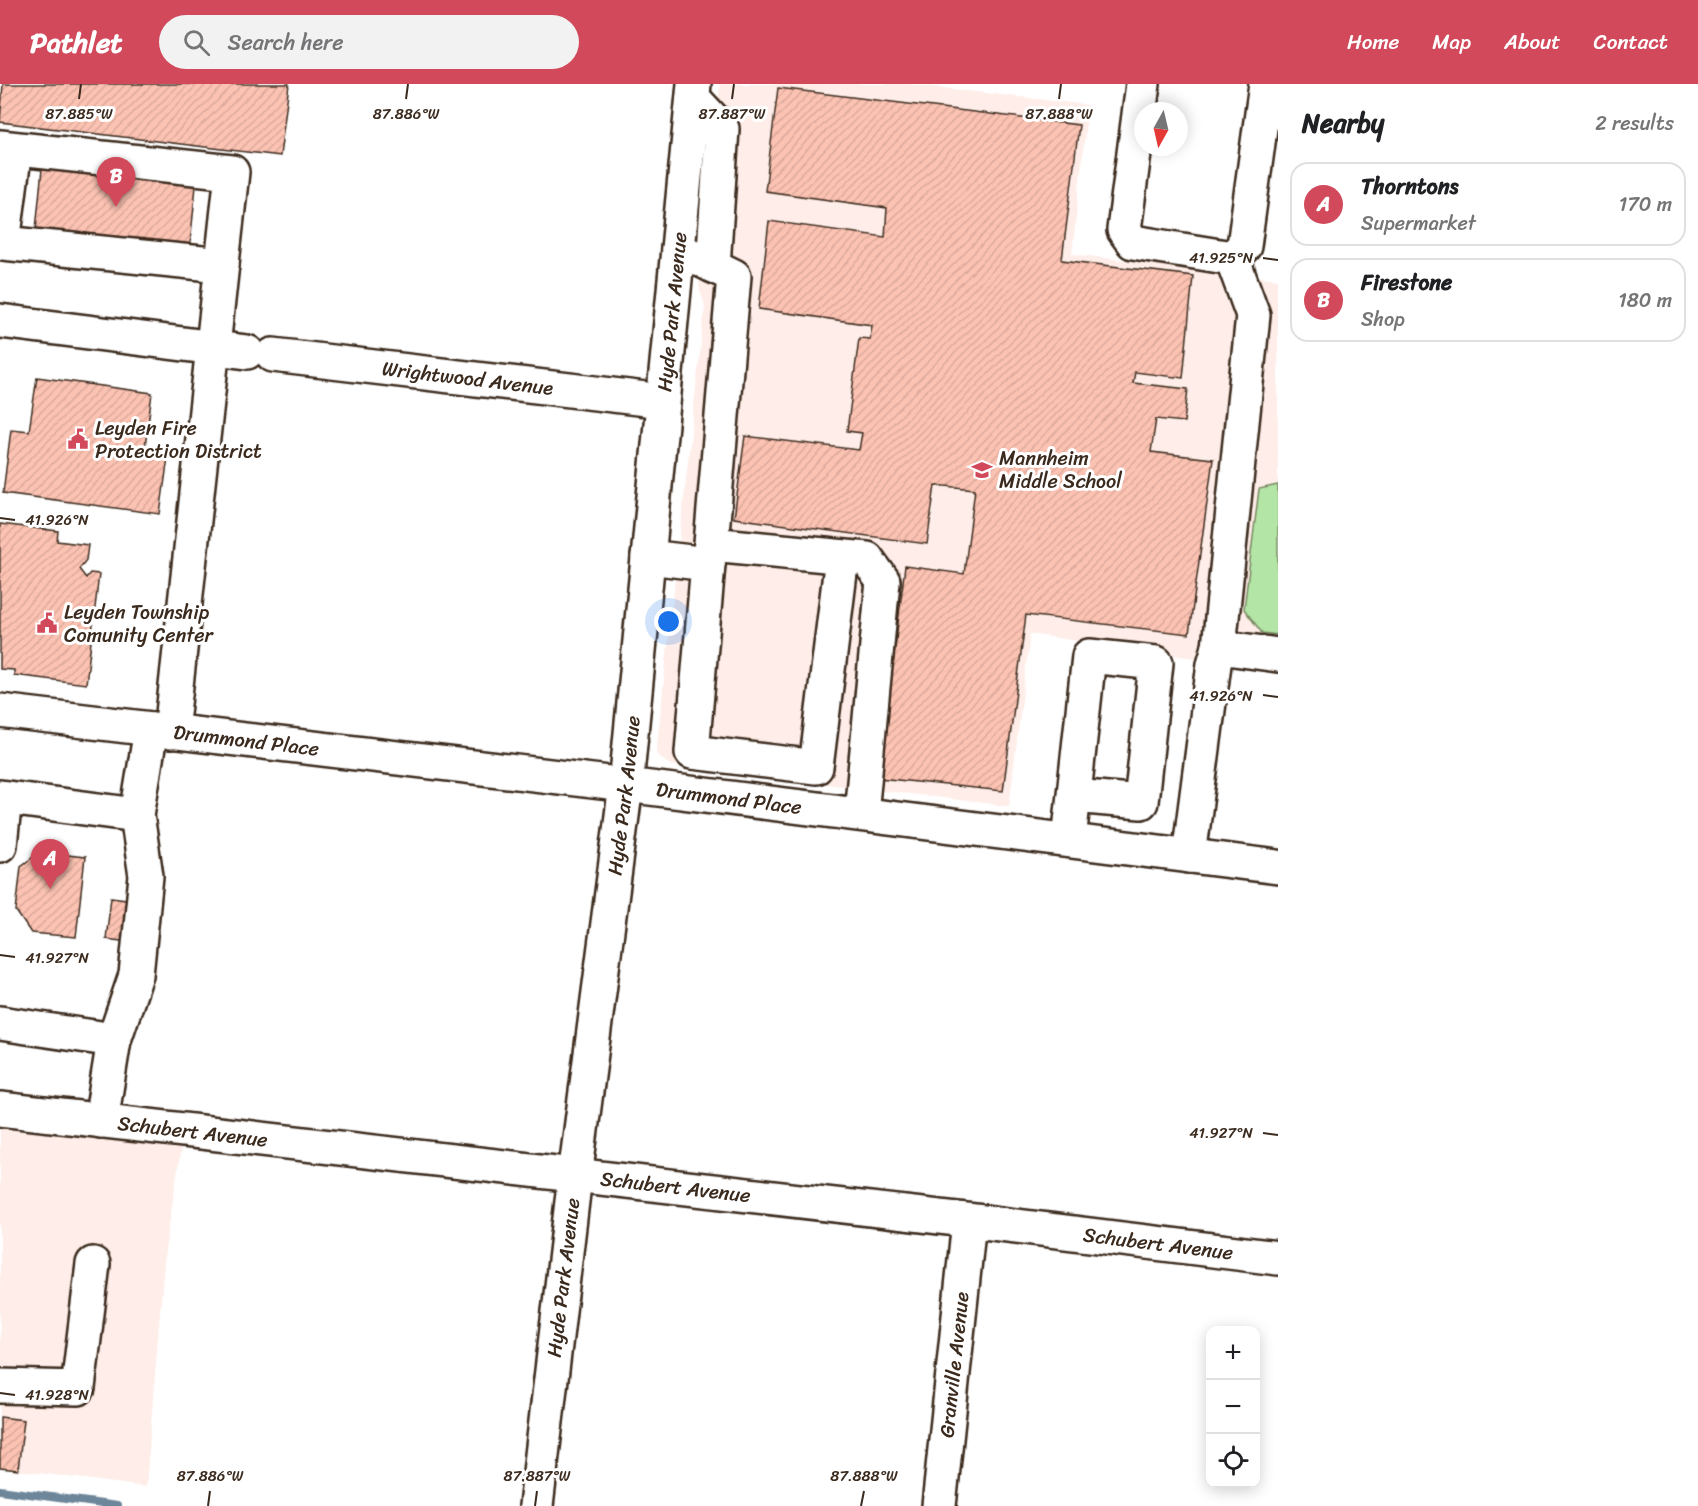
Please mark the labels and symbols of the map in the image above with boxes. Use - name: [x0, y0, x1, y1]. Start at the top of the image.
- text: 87.885°W: [45, 101, 113, 127]
- text: 87.886°W: [373, 101, 440, 127]
- text: 87.887°W: [699, 101, 766, 127]
- text: 87.888°W: [1025, 101, 1093, 127]
- north arrow: [1134, 102, 1188, 156]
- pin: B: [96, 158, 136, 207]
- street label: Hyde Park Avenue: [647, 230, 697, 393]
- text: 41.925°N: [1189, 245, 1254, 271]
- street label: Wrightwood Avenue: [380, 351, 555, 405]
- place label: Leyden Fire Protection District: [95, 411, 262, 469]
- public building icon: Leyden Fire Protection District: [66, 427, 90, 451]
- place label: Mannheim Middle School: [999, 441, 1122, 499]
- school or university icon: Mannheim Middle School: [970, 458, 994, 482]
- text: 41.926°N: [25, 507, 89, 533]
- place label: Leyden Township Comunity Center: [64, 595, 215, 653]
- your location: [654, 607, 683, 636]
- public building icon: Leyden Township Comunity Center: [35, 611, 59, 635]
- text: 41.926°N: [1189, 683, 1253, 709]
- street label: Drummond Place: [171, 714, 321, 766]
- street label: Hyde Park Avenue: [597, 714, 650, 877]
- street label: Drummond Place: [654, 771, 804, 824]
- pin: A: [31, 840, 70, 889]
- text: 41.927°N: [25, 945, 89, 971]
- street label: Schubert Avenue: [116, 1105, 270, 1157]
- text: 41.927°N: [1189, 1120, 1253, 1146]
- street label: Schubert Avenue: [599, 1161, 752, 1213]
- street label: Hyde Park Avenue: [536, 1196, 590, 1359]
- street label: Schubert Avenue: [1081, 1217, 1235, 1270]
- street label: Granville Avenue: [929, 1290, 979, 1439]
- text: 41.928°N: [25, 1382, 90, 1408]
- text: 87.886°W: [177, 1463, 244, 1489]
- text: 87.887°W: [504, 1463, 571, 1489]
- text: 87.888°W: [830, 1463, 898, 1489]

